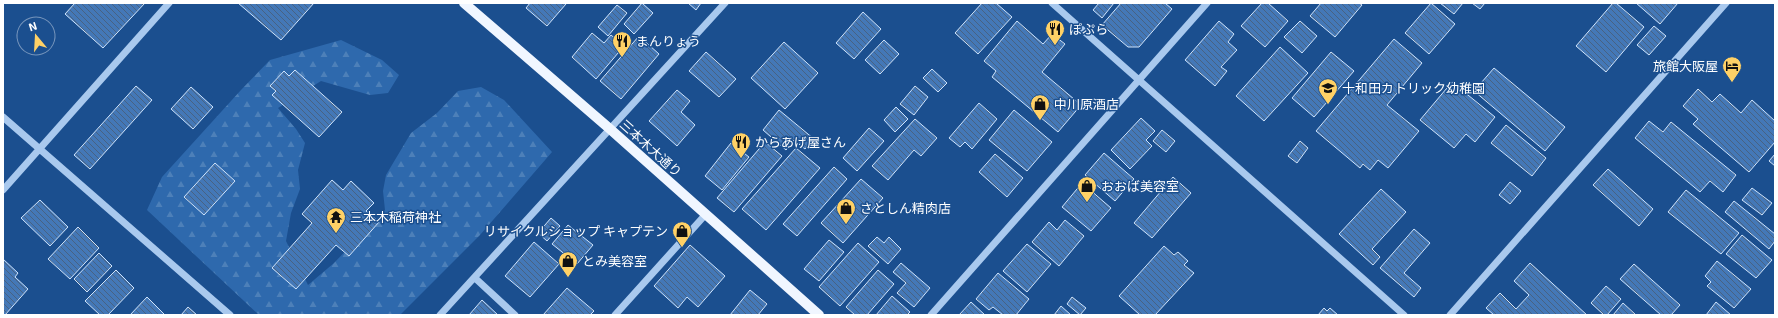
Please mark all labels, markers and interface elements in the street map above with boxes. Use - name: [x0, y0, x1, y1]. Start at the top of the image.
- north arrow: [16, 16, 56, 56]
- restaurant icon: ぽぷら: [1044, 18, 1066, 46]
- text: N: [27, 19, 39, 33]
- place label: ぽぷら: [1069, 21, 1108, 37]
- restaurant icon: まんりょう: [611, 30, 633, 58]
- place label: まんりょう: [636, 33, 701, 49]
- hotel icon: 旅館大阪屋: [1721, 55, 1743, 83]
- place label: 旅館大阪屋: [1653, 58, 1718, 74]
- school or university icon: 十和田カトリック幼稚園: [1317, 77, 1339, 105]
- place label: 十和田カトリック幼稚園: [1342, 80, 1485, 96]
- shop icon: 中川原酒店: [1029, 93, 1051, 121]
- place label: 中川原酒店: [1054, 96, 1119, 112]
- street label: 三本木大通り: [617, 116, 685, 180]
- restaurant icon: からあげ屋さん: [730, 131, 752, 159]
- place label: からあげ屋さん: [755, 134, 846, 150]
- shop icon: おおば美容室: [1076, 175, 1098, 203]
- place label: おおば美容室: [1101, 178, 1179, 194]
- shop icon: さとしん精肉店: [835, 197, 857, 225]
- place label: さとしん精肉店: [860, 200, 951, 216]
- temple icon: 三本木稲荷神社: [325, 206, 347, 234]
- place label: 三本木稲荷神社: [350, 209, 441, 225]
- shop icon: リサイクルショップ キャプテン: [671, 220, 693, 248]
- place label: リサイクルショップ キャプテン: [484, 223, 668, 239]
- shop icon: とみ美容室: [557, 250, 579, 278]
- place label: とみ美容室: [582, 253, 647, 269]

